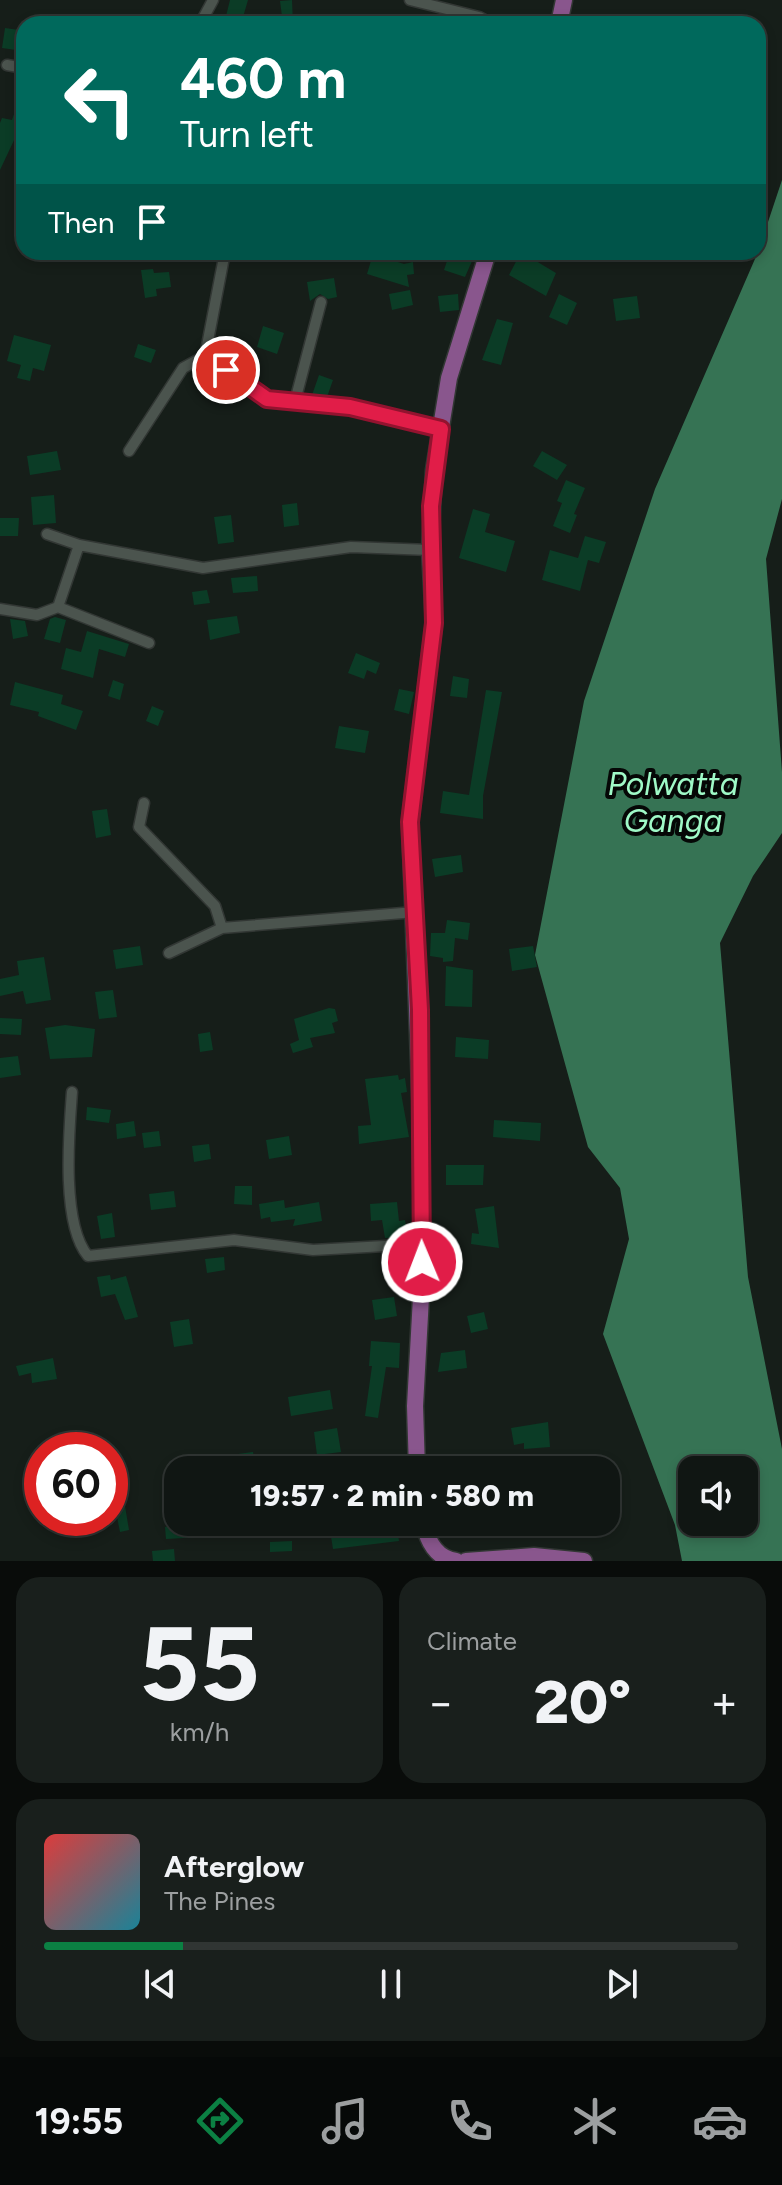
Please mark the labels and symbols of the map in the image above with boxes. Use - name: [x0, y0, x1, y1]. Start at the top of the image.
- pin: [192, 336, 260, 404]
- water label: Polwatta Ganga: [608, 765, 738, 840]
- position arrow: [380, 1220, 464, 1304]
- speed limit sign: 60: [24, 1432, 128, 1536]

